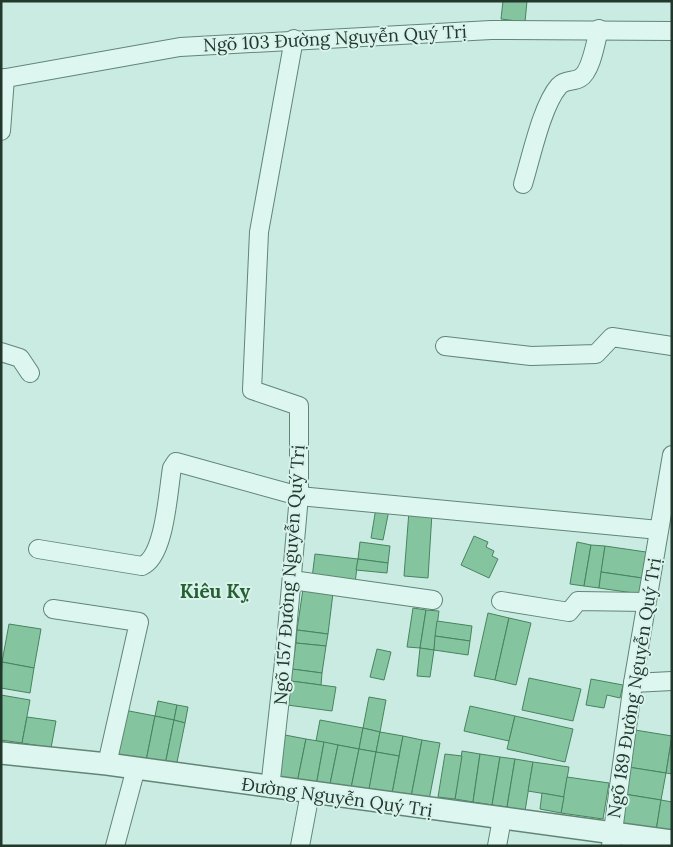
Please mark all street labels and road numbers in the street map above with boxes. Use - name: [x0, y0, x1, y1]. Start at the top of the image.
- street label: Ngõ 103 Đường Nguyễn Quý Trị: [203, 20, 467, 56]
- street label: Ngõ 157 Đường Nguyễn Quý Trị: [268, 444, 310, 706]
- street label: Ngõ 189 Đường Nguyễn Quý Trị: [602, 556, 666, 820]
- street label: Đường Nguyễn Quý Trị: [240, 772, 434, 822]

